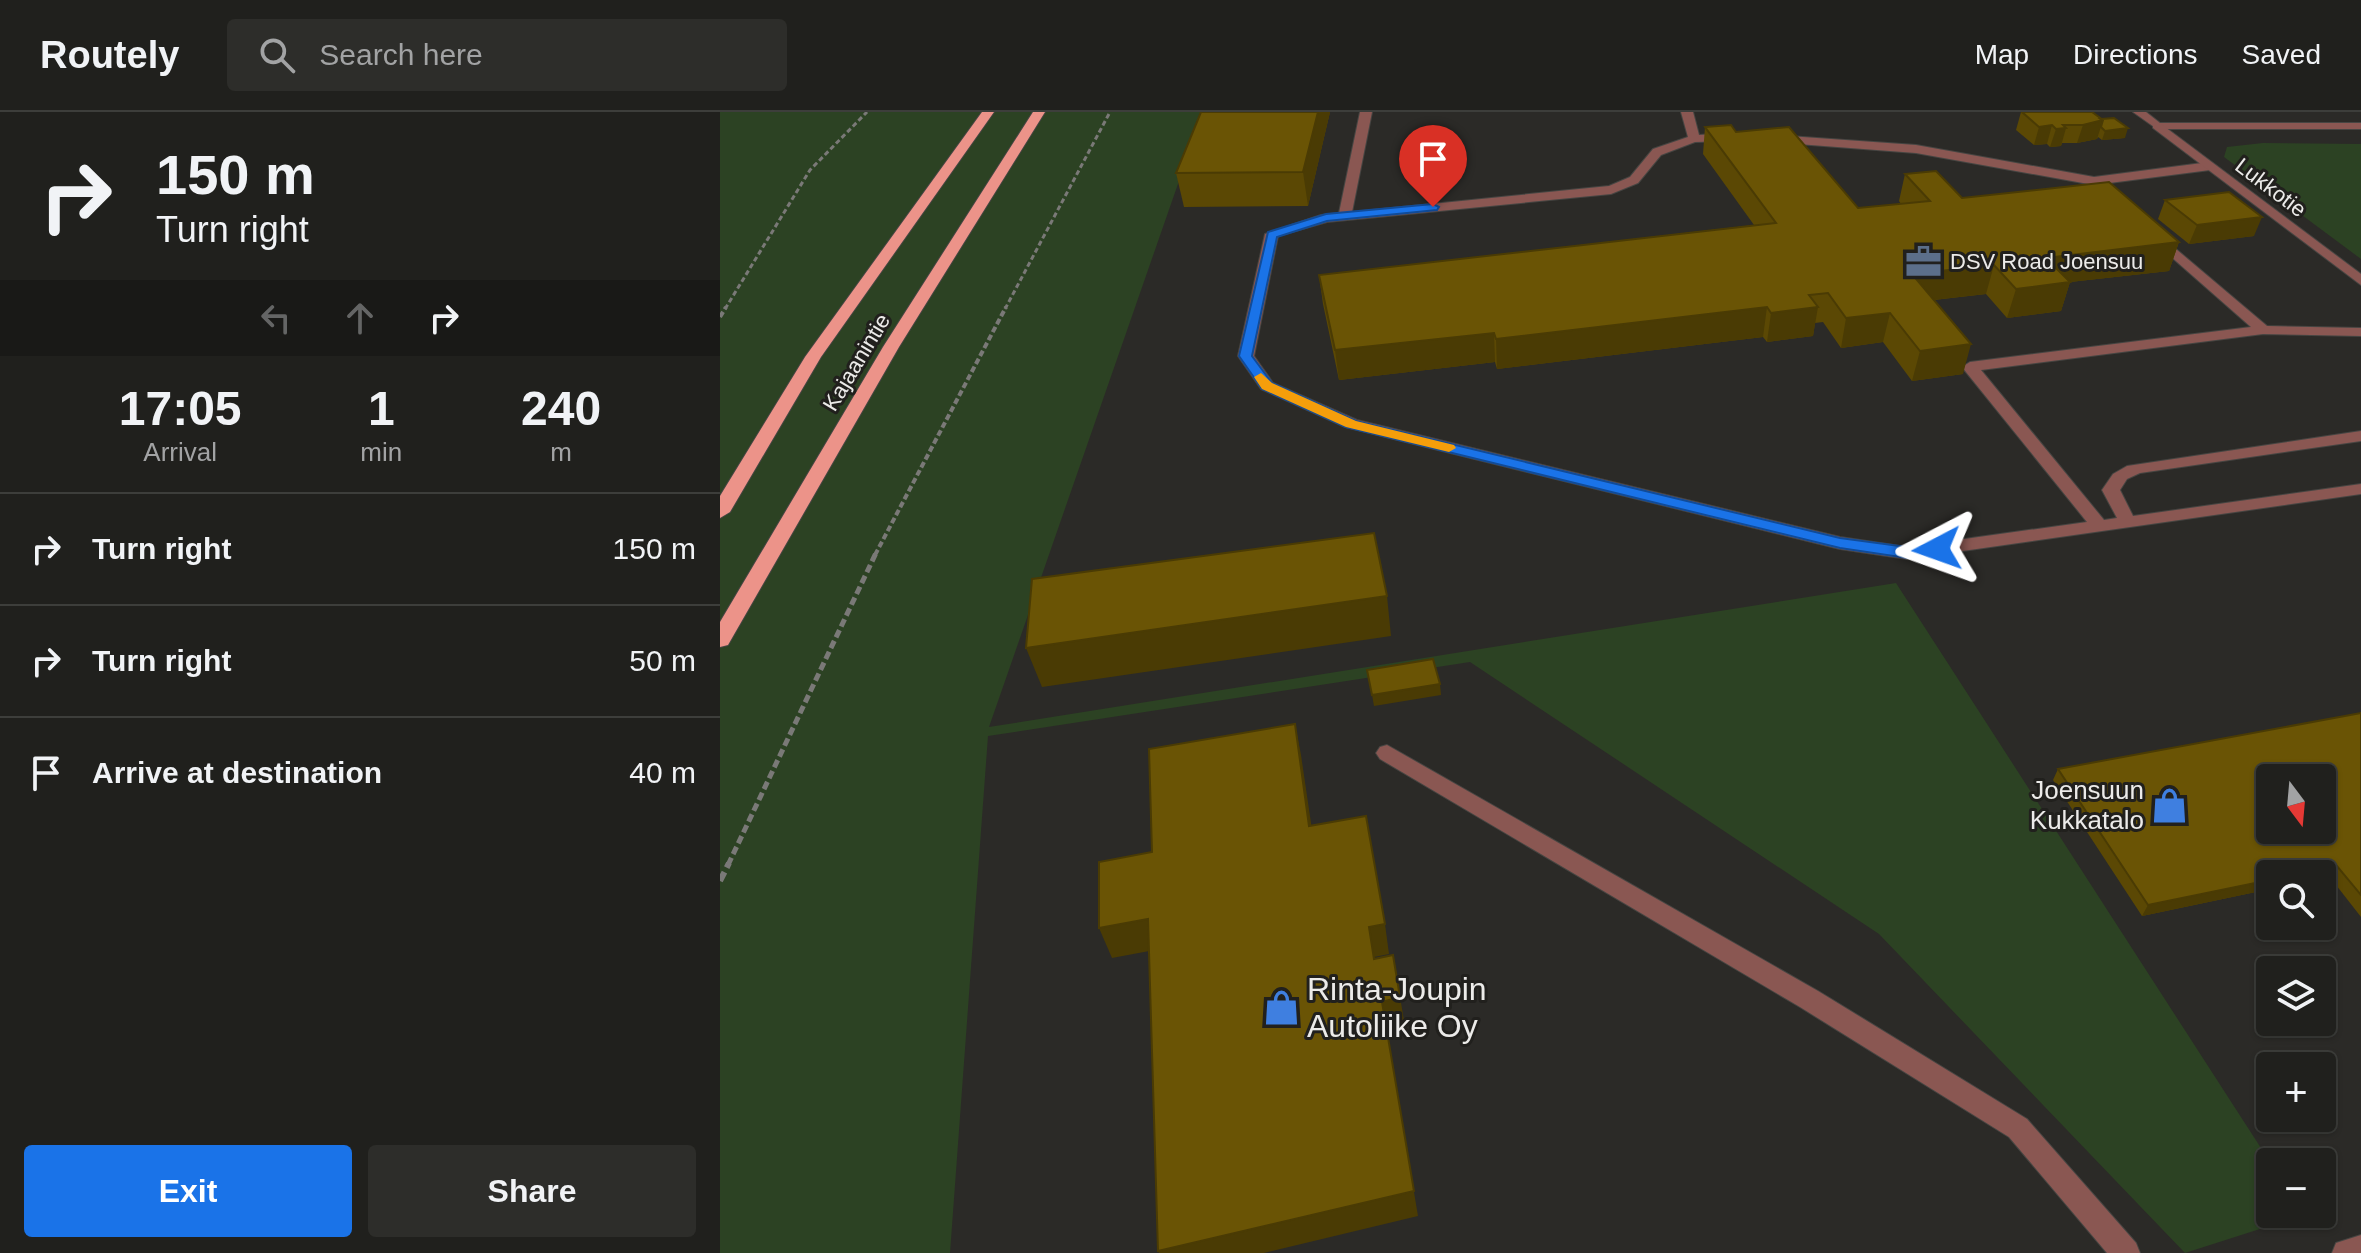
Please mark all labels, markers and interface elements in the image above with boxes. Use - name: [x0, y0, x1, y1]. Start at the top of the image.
- search box: [227, 19, 787, 91]
- icon: search: [255, 33, 299, 77]
- text: Routely: [40, 34, 179, 76]
- text: Search here: [319, 38, 483, 71]
- text: Map: [1975, 39, 2029, 70]
- text: Directions: [2073, 39, 2198, 70]
- text: Saved: [2242, 39, 2321, 70]
- pin: [1399, 125, 1467, 207]
- icon: arrive: [1411, 137, 1455, 181]
- text: 150 m: [156, 143, 315, 206]
- icon: right: [24, 144, 128, 248]
- street label: Lukkotie: [2230, 153, 2311, 222]
- text: Turn right: [156, 209, 309, 250]
- office icon: DSV Road Joensuu: [1905, 242, 1943, 280]
- place label: DSV Road Joensuu: [1950, 249, 2143, 274]
- icon: left: [254, 296, 298, 340]
- icon: ahead: [338, 296, 382, 340]
- icon: right: [422, 296, 466, 340]
- street label: Kajaanintie: [818, 309, 895, 415]
- text: 17:05: [119, 382, 242, 435]
- text: 1: [368, 382, 395, 435]
- text: 240: [521, 382, 601, 435]
- text: Arrival: [143, 437, 217, 467]
- text: min: [360, 437, 402, 467]
- text: m: [550, 437, 572, 467]
- position arrow: [1895, 507, 1979, 591]
- icon: right: [24, 527, 68, 571]
- text: Turn right: [92, 532, 231, 565]
- text: 150 m: [613, 532, 696, 565]
- icon: right: [24, 639, 68, 683]
- text: Turn right: [92, 644, 231, 677]
- text: 50 m: [629, 644, 696, 677]
- icon: arrive: [24, 751, 68, 795]
- text: Arrive at destination: [92, 756, 382, 789]
- text: 40 m: [629, 756, 696, 789]
- north arrow: [2256, 764, 2336, 844]
- map controls: [2256, 764, 2336, 1228]
- place label: Joensuun Kukkatalo: [2030, 775, 2144, 835]
- shop icon: Joensuun Kukkatalo: [2151, 786, 2189, 824]
- button: search: [2256, 860, 2336, 940]
- button: layers: [2256, 956, 2336, 1036]
- place label: Rinta-Joupin Autoliike Oy: [1307, 971, 1487, 1044]
- shop icon: Rinta-Joupin Autoliike Oy: [1262, 988, 1300, 1026]
- button: +: [2256, 1052, 2336, 1132]
- button: Exit: [24, 1145, 352, 1237]
- button: Share: [368, 1145, 696, 1237]
- button: −: [2256, 1148, 2336, 1228]

